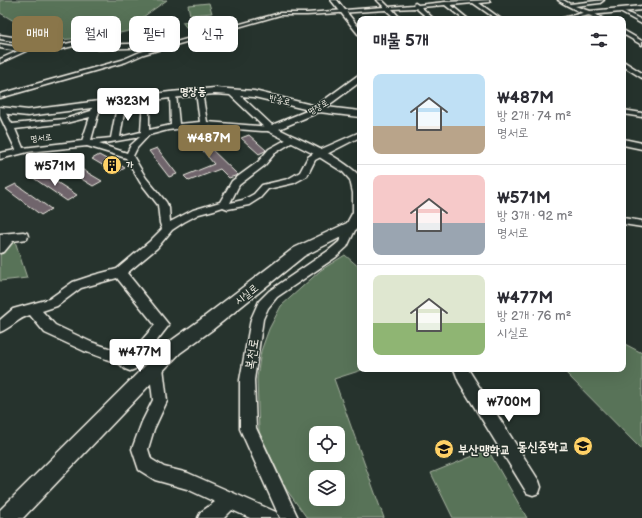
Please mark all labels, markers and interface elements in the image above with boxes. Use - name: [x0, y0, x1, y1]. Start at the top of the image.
- chip: 매매: [12, 16, 63, 52]
- chip: 월세: [71, 16, 121, 52]
- chip: 필터: [129, 16, 180, 52]
- chip: 신규: [188, 16, 238, 52]
- icon: filters: [588, 29, 610, 51]
- text: 매물 5개: [373, 31, 428, 51]
- district label: 명장동: [180, 85, 206, 98]
- pin: ₩323M: [100, 88, 156, 122]
- text: ₩487M: [497, 88, 554, 108]
- icon: home: [405, 90, 453, 138]
- text: ₩323M: [106, 93, 150, 109]
- street label: 반송로: [268, 93, 292, 108]
- street label: 명장로: [306, 97, 330, 118]
- text: 방 2개 · 74 m²: [497, 108, 571, 124]
- pin: ₩487M: [181, 125, 237, 159]
- text: 명서로: [497, 125, 528, 141]
- text: ₩487M: [187, 130, 231, 146]
- street label: 명서로: [30, 132, 52, 145]
- pin: ₩571M: [27, 153, 83, 187]
- building icon: 가: [101, 154, 123, 176]
- text: ₩571M: [34, 158, 76, 174]
- place label: 가: [126, 160, 134, 171]
- text: ₩571M: [497, 188, 551, 208]
- icon: home: [405, 191, 453, 239]
- text: 방 3개 · 92 m²: [497, 208, 573, 224]
- text: 명서로: [497, 225, 528, 241]
- street label: 시실로: [232, 281, 261, 308]
- text: ₩477M: [497, 288, 553, 308]
- icon: home: [405, 291, 453, 339]
- text: 방 2개 · 76 m²: [497, 308, 571, 324]
- text: 시실로: [497, 325, 528, 341]
- street label: 복천로: [242, 337, 262, 371]
- pin: ₩477M: [112, 339, 168, 373]
- text: ₩477M: [119, 344, 161, 360]
- pin: ₩700M: [481, 389, 537, 423]
- text: ₩700M: [487, 394, 531, 410]
- map controls: [309, 426, 345, 506]
- button: locate: [309, 426, 345, 462]
- school or university icon: 동신중학교: [572, 435, 594, 457]
- school or university icon: 부산맹학교: [433, 438, 455, 460]
- place label: 동신중학교: [517, 439, 569, 455]
- place label: 부산맹학교: [458, 442, 510, 458]
- button: layers: [309, 470, 345, 506]

